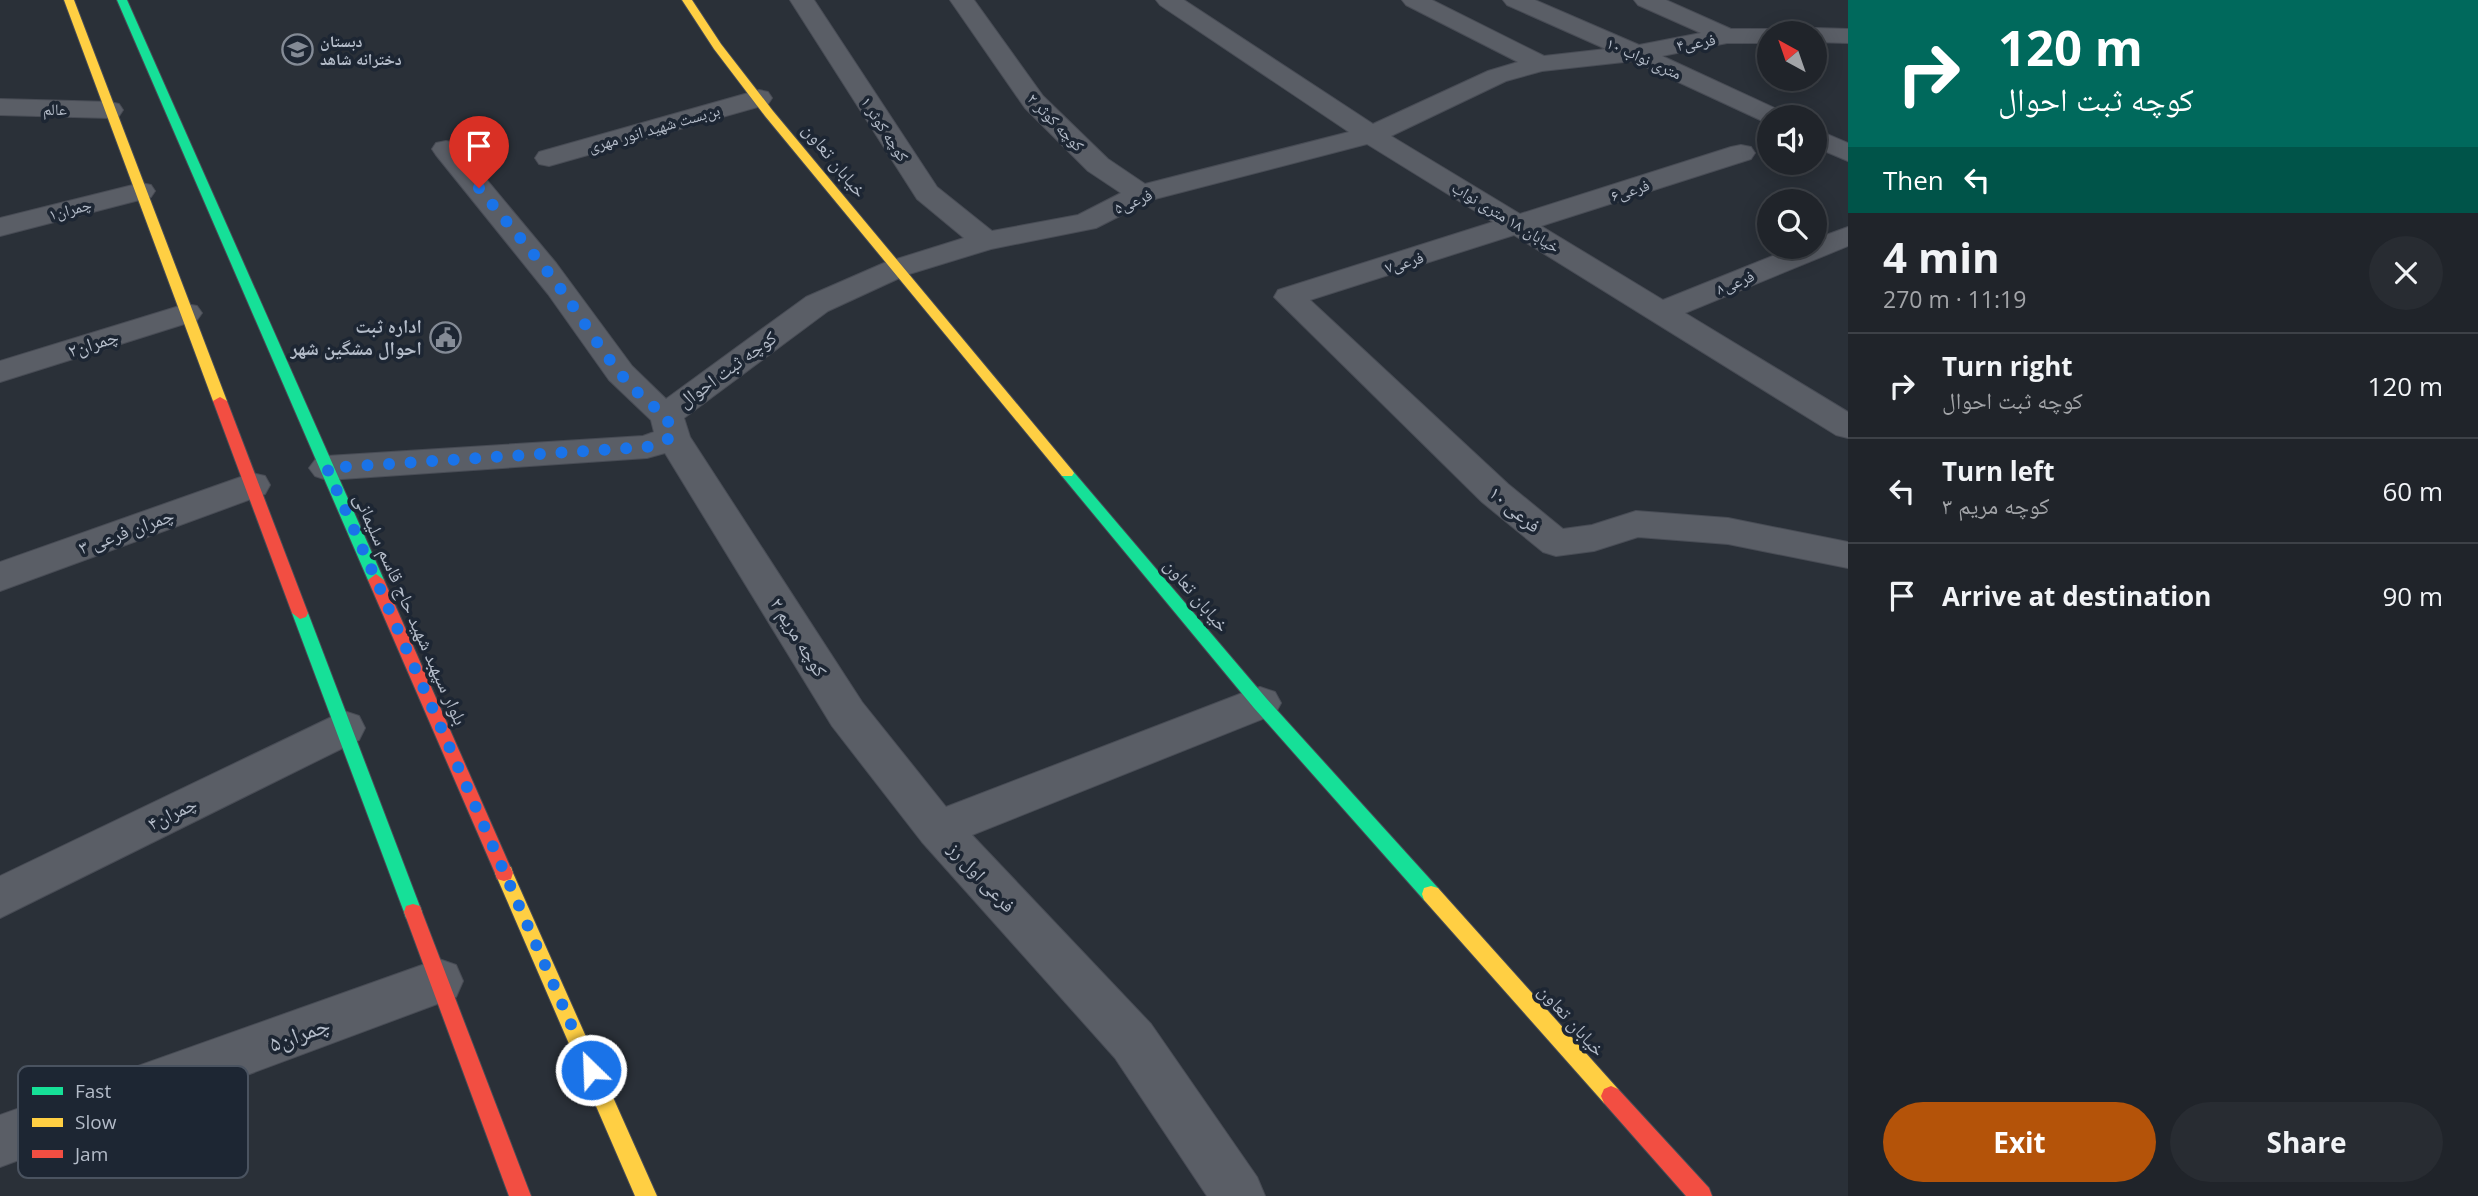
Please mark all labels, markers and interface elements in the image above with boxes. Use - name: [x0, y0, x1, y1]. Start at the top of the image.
- text: 120 m: [1998, 14, 2143, 80]
- north arrow: [1757, 21, 1827, 91]
- map controls: [1757, 21, 1827, 259]
- street label: فرعی۴: [1675, 28, 1717, 56]
- icon: right: [1883, 28, 1974, 119]
- place label: دبستان دخترانه شاهد: [320, 30, 402, 70]
- street label: ۱۰ متری نواب: [1603, 32, 1685, 84]
- school or university icon: دبستان دخترانه شاهد: [280, 33, 314, 67]
- text: کوچه ثبت احوال: [1998, 77, 2194, 120]
- street label: کوچه کوثر ۲: [1023, 88, 1090, 156]
- street label: کوچه کوثر ۱: [856, 92, 914, 166]
- street label: عالم: [43, 98, 67, 120]
- street label: بن‌بست شهید انور مهری: [586, 99, 722, 157]
- button: sound: [1757, 105, 1827, 175]
- pin: [449, 116, 509, 188]
- street label: خیابان تعاون: [797, 117, 873, 203]
- icon: arrive: [460, 127, 498, 165]
- icon: left: [1958, 161, 1996, 199]
- text: Then: [1883, 162, 1944, 198]
- street label: فرعی۶: [1608, 173, 1652, 207]
- street label: خیابان ۱۸ متری نواب: [1448, 176, 1564, 258]
- street label: فرعی۵: [1111, 183, 1155, 219]
- button: search: [1757, 189, 1827, 259]
- street label: چمران۱: [46, 193, 94, 225]
- text: 4 min: [1883, 228, 2000, 285]
- button: close: [2369, 236, 2443, 310]
- street label: فرعی۷: [1382, 246, 1426, 278]
- street label: فرعی۸: [1713, 264, 1757, 300]
- text: 270 m · 11:19: [1883, 283, 2026, 315]
- place label: اداره ثبت احوال مشگین شهر: [289, 313, 422, 361]
- public building icon: اداره ثبت احوال مشگین شهر: [428, 320, 462, 354]
- street label: چمران۲: [64, 323, 122, 363]
- street label: کوچه ثبت احوال: [672, 324, 782, 414]
- text: Turn right: [1942, 348, 2073, 384]
- icon: right: [1883, 367, 1921, 405]
- text: 120 m: [2368, 368, 2443, 404]
- text: کوچه ثبت احوال: [1942, 384, 2083, 416]
- text: Turn left: [1942, 453, 2054, 489]
- icon: left: [1883, 472, 1921, 510]
- text: 60 m: [2382, 473, 2443, 509]
- street label: فرعی ۱۰: [1484, 480, 1546, 538]
- street label: بلوار سپهبد شهید حاج قاسم سلیمانی: [348, 489, 474, 729]
- text: کوچه مریم ۳: [1942, 489, 2049, 521]
- street label: چمران فرعی ۳: [75, 502, 177, 560]
- street label: خیابان تعاون: [1158, 553, 1236, 637]
- icon: arrive: [1883, 577, 1921, 615]
- text: Arrive at destination: [1942, 578, 2211, 614]
- text: 90 m: [2382, 578, 2443, 614]
- street label: کوچه مریم ۲: [764, 592, 834, 682]
- street label: چمران۴: [143, 790, 201, 836]
- street label: فرعی اول رز: [942, 835, 1021, 918]
- street label: خیابان تعاون: [1533, 978, 1611, 1062]
- street label: چمران۵: [264, 1007, 334, 1059]
- position arrow: [554, 1033, 628, 1107]
- legend: [18, 1066, 248, 1178]
- text: Fast: [75, 1078, 111, 1104]
- button: Exit: [1883, 1102, 2156, 1182]
- button: Share: [2170, 1102, 2443, 1182]
- text: Slow: [75, 1109, 117, 1135]
- text: Jam: [73, 1141, 108, 1167]

